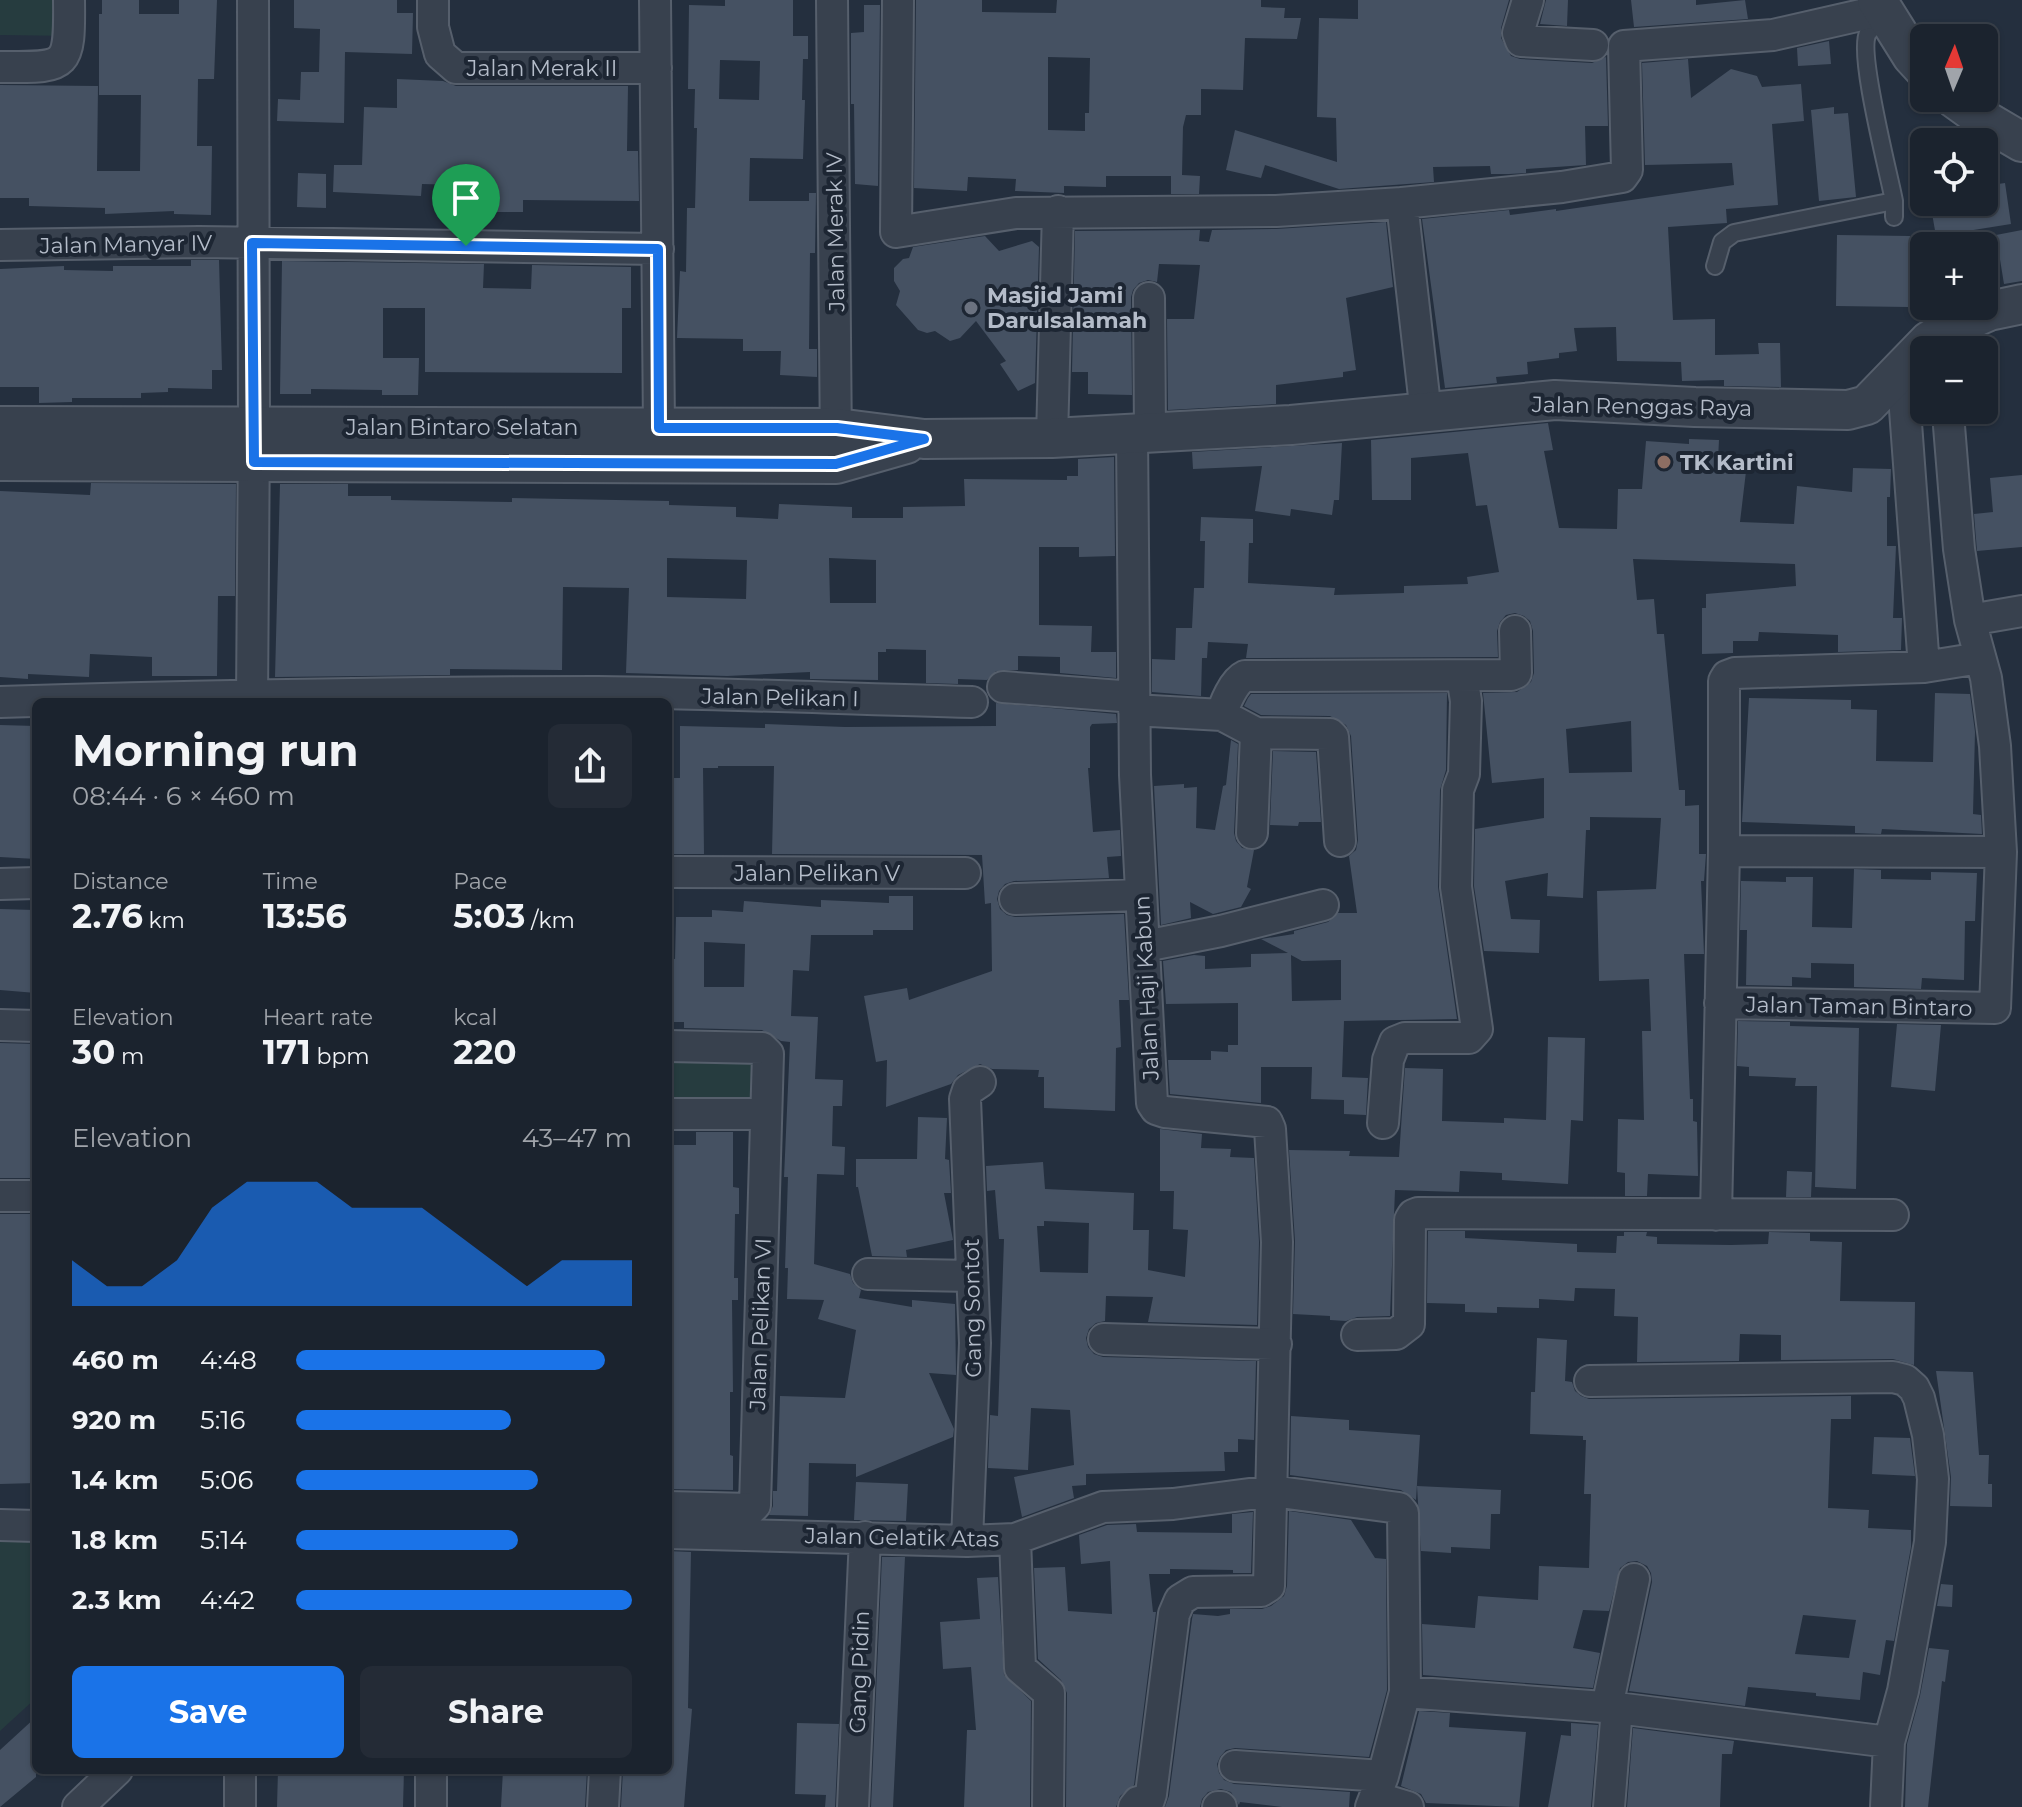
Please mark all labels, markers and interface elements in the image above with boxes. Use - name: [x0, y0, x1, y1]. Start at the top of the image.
- north arrow: [1910, 24, 1998, 112]
- map controls: [1910, 24, 1998, 424]
- street label: Jalan Merak II: [466, 55, 617, 82]
- button: locate: [1910, 128, 1998, 216]
- street label: Jalan Merak IV: [821, 151, 850, 313]
- pin: [432, 164, 500, 246]
- icon: arrive: [444, 176, 488, 220]
- street label: Jalan Manyar IV: [38, 229, 213, 260]
- button: +: [1910, 232, 1998, 320]
- place label: Masjid Jami Darulsalamah: [987, 282, 1147, 334]
- marker: Masjid Jami Darulsalamah: [962, 299, 980, 317]
- button: −: [1910, 336, 1998, 424]
- street label: Jalan Renggas Raya: [1531, 391, 1752, 422]
- street label: Jalan Bintaro Selatan: [345, 414, 578, 441]
- place label: TK Kartini: [1680, 449, 1794, 476]
- marker: TK Kartini: [1655, 453, 1673, 471]
- street label: Jalan Pelikan I: [700, 683, 859, 712]
- text: Morning run: [72, 723, 359, 777]
- button: share: [548, 724, 632, 808]
- text: 08:44 · 6 × 460 m: [72, 780, 295, 812]
- street label: Jalan Pelikan V: [733, 860, 901, 887]
- text: Distance: [72, 868, 169, 895]
- text: Time: [263, 868, 318, 895]
- text: Pace: [453, 868, 507, 895]
- text: 2.76: [72, 895, 143, 937]
- text: 13:56: [263, 895, 347, 937]
- text: 5:03: [453, 895, 525, 937]
- street label: Jalan Haji Kabun: [1128, 895, 1165, 1082]
- text: km: [143, 907, 185, 934]
- text: /km: [525, 907, 575, 934]
- street label: Jalan Taman Bintaro: [1744, 991, 1973, 1022]
- text: Elevation: [72, 1004, 174, 1031]
- text: Heart rate: [263, 1004, 373, 1031]
- text: kcal: [453, 1004, 497, 1031]
- text: 30: [72, 1031, 115, 1073]
- text: 171: [263, 1031, 311, 1073]
- text: 220: [453, 1031, 517, 1073]
- text: m: [115, 1043, 144, 1070]
- text: bpm: [311, 1043, 370, 1070]
- text: Elevation: [72, 1122, 192, 1154]
- text: 43–47 m: [522, 1122, 632, 1154]
- street label: Jalan Pelikan VI: [744, 1237, 777, 1412]
- street label: Gang Sontot: [958, 1238, 987, 1378]
- text: 460 m: [72, 1344, 159, 1376]
- text: 4:48: [200, 1344, 257, 1376]
- text: 920 m: [72, 1404, 156, 1436]
- text: 5:16: [200, 1404, 245, 1436]
- text: 1.4 km: [72, 1464, 158, 1496]
- text: 5:06: [200, 1464, 253, 1496]
- street label: Jalan Gelatik Atas: [804, 1522, 1000, 1553]
- text: 1.8 km: [72, 1524, 158, 1556]
- text: 5:14: [200, 1524, 247, 1556]
- text: 2.3 km: [72, 1584, 162, 1616]
- text: 4:42: [200, 1584, 255, 1616]
- street label: Gang Pidin: [844, 1610, 875, 1734]
- button: Save: [72, 1666, 344, 1758]
- button: Share: [360, 1666, 632, 1758]

